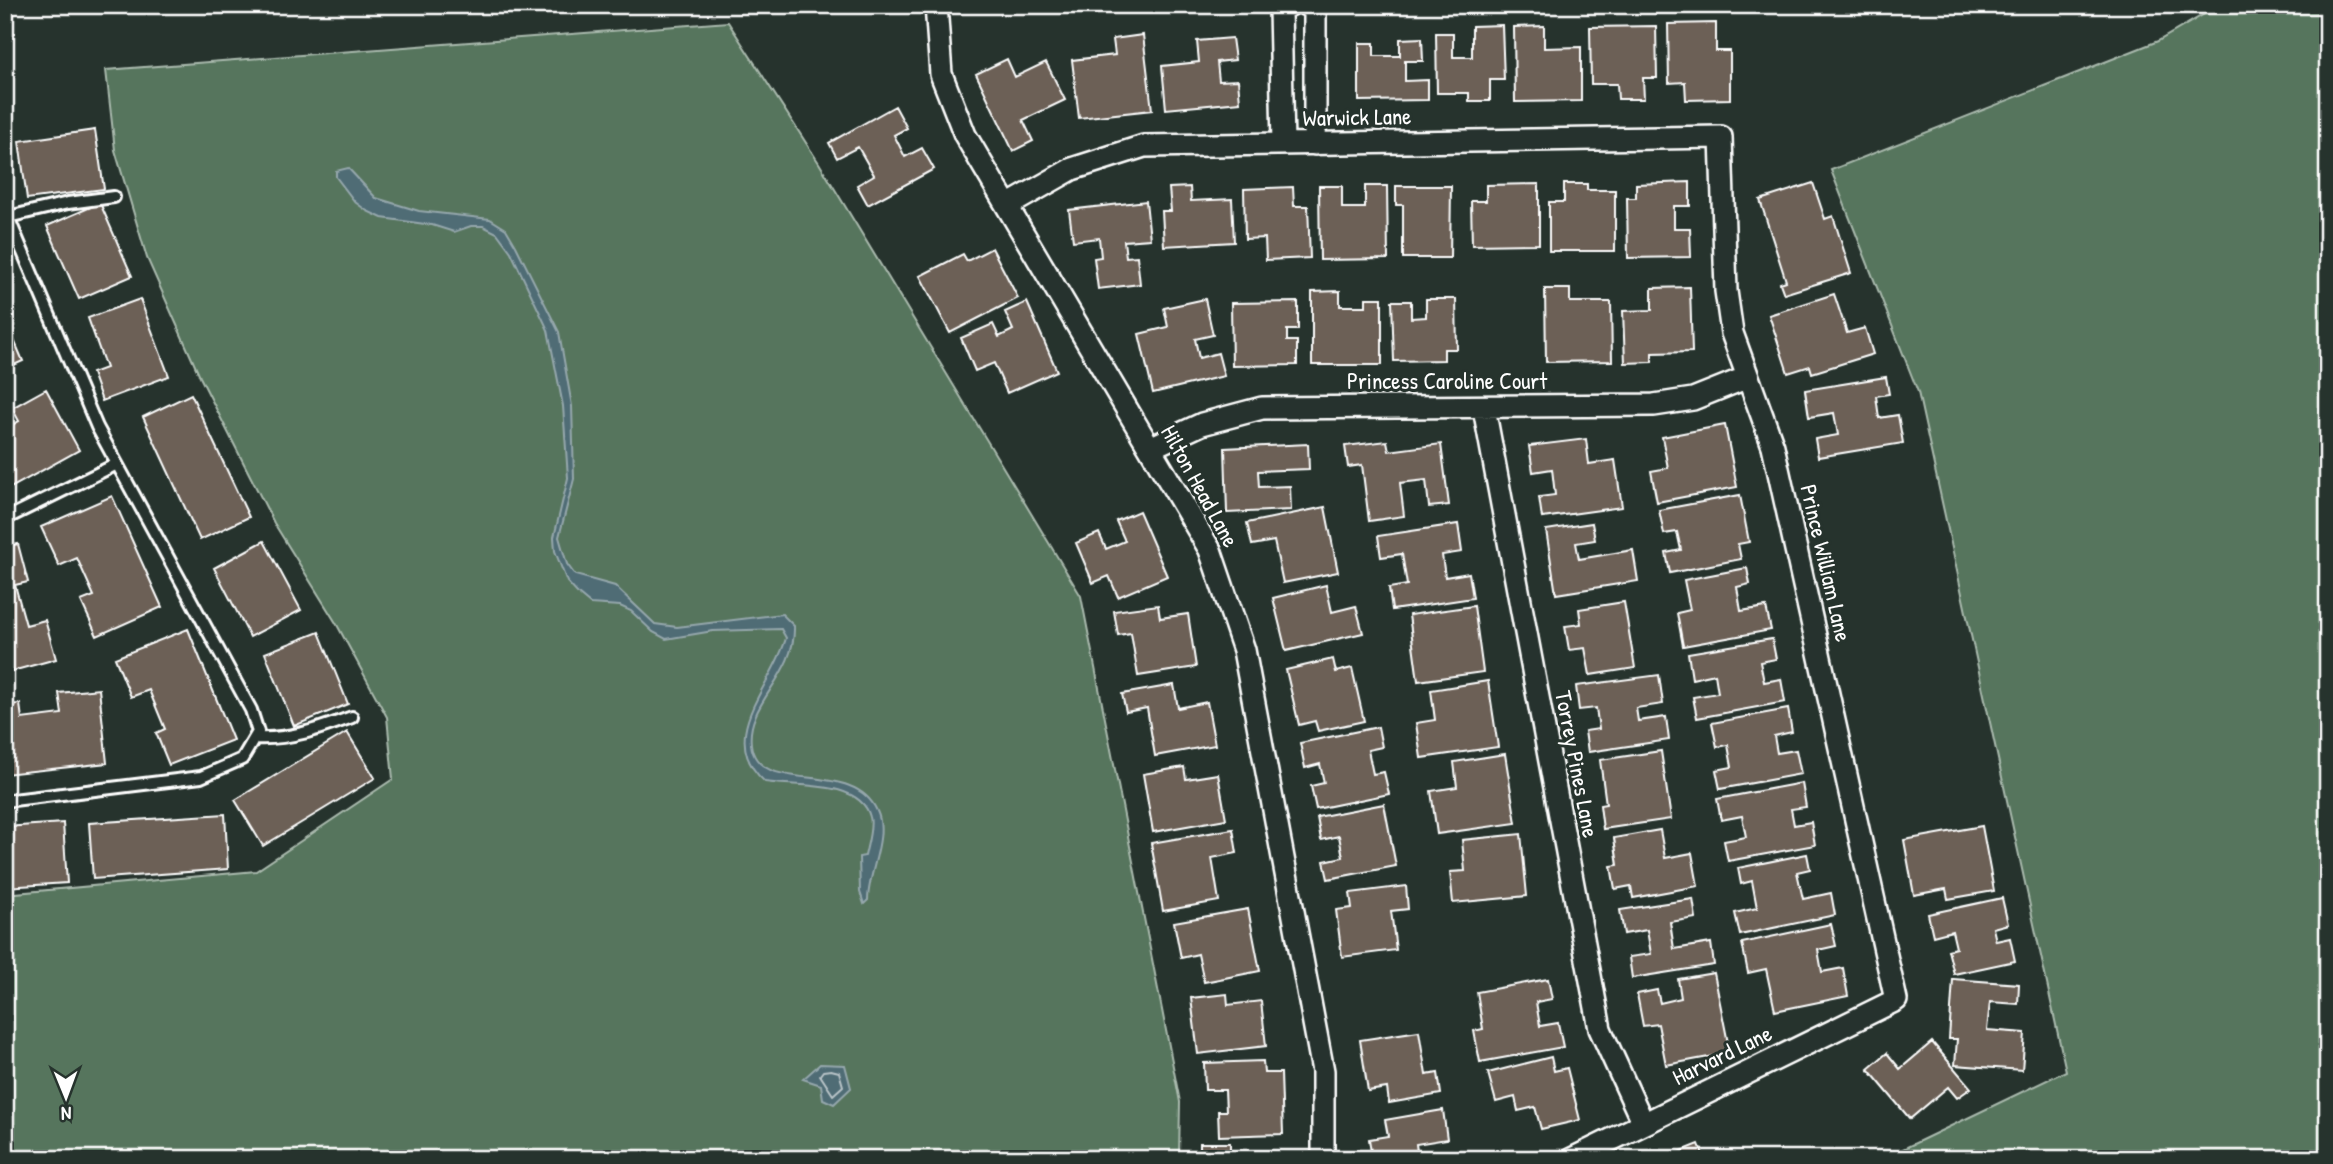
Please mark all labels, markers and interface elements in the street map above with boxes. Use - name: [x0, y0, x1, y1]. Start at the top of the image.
- street label: Warwick Lane: [1302, 100, 1412, 133]
- street label: Princess Caroline Court: [1347, 365, 1548, 396]
- street label: Hilton Head Lane: [1154, 419, 1247, 552]
- street label: Prince William Lane: [1793, 481, 1860, 644]
- street label: Torrey Pines Lane: [1548, 688, 1607, 840]
- street label: Harvard Lane: [1667, 1017, 1777, 1092]
- north arrow: [32, 1062, 102, 1132]
- text: N: [61, 1101, 72, 1127]

